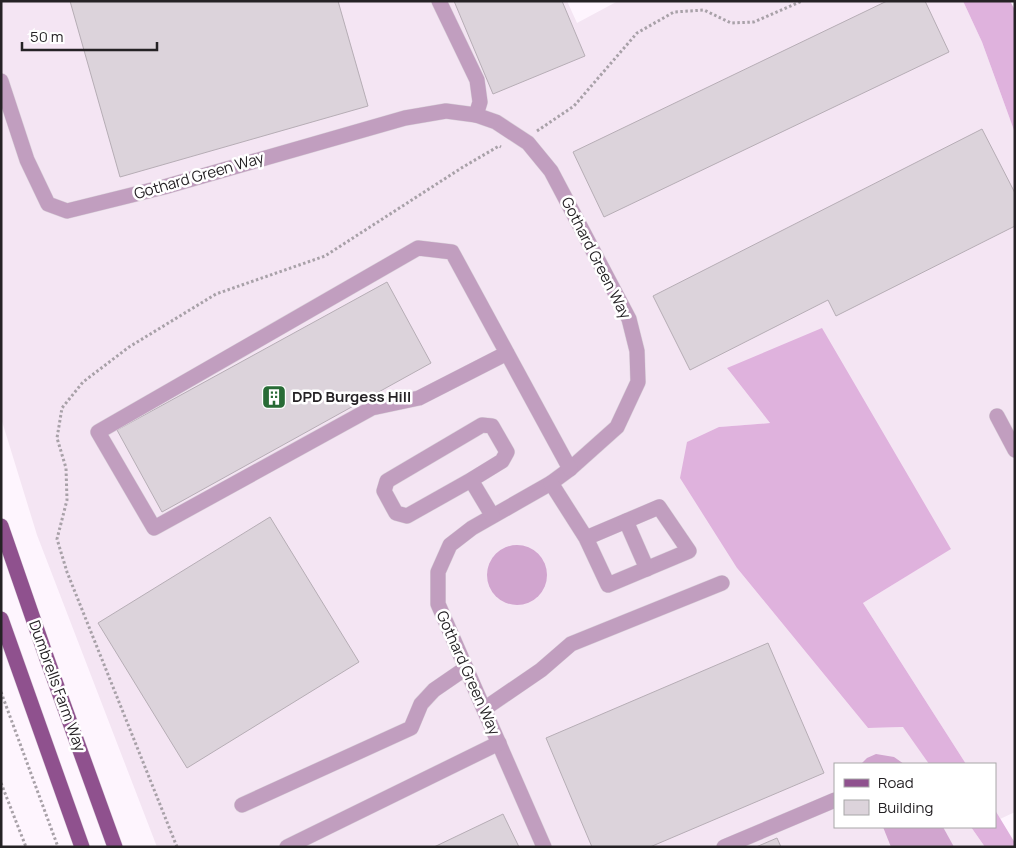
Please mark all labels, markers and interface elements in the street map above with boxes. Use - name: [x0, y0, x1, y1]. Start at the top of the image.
- scale bar: [22, 20, 158, 52]
- text: 50 m: [30, 26, 64, 47]
- street label: Gothard Green Way: [132, 147, 266, 204]
- street label: Gothard Green Way: [557, 193, 636, 322]
- building icon: DPD Burgess Hill: [261, 384, 287, 410]
- place label: DPD Burgess Hill: [292, 386, 411, 407]
- street label: Gothard Green Way: [432, 607, 505, 738]
- street label: Dumbrells Farm Way: [24, 617, 91, 755]
- legend: [834, 763, 996, 828]
- text: Road: [878, 772, 914, 793]
- text: Building: [878, 797, 933, 818]

